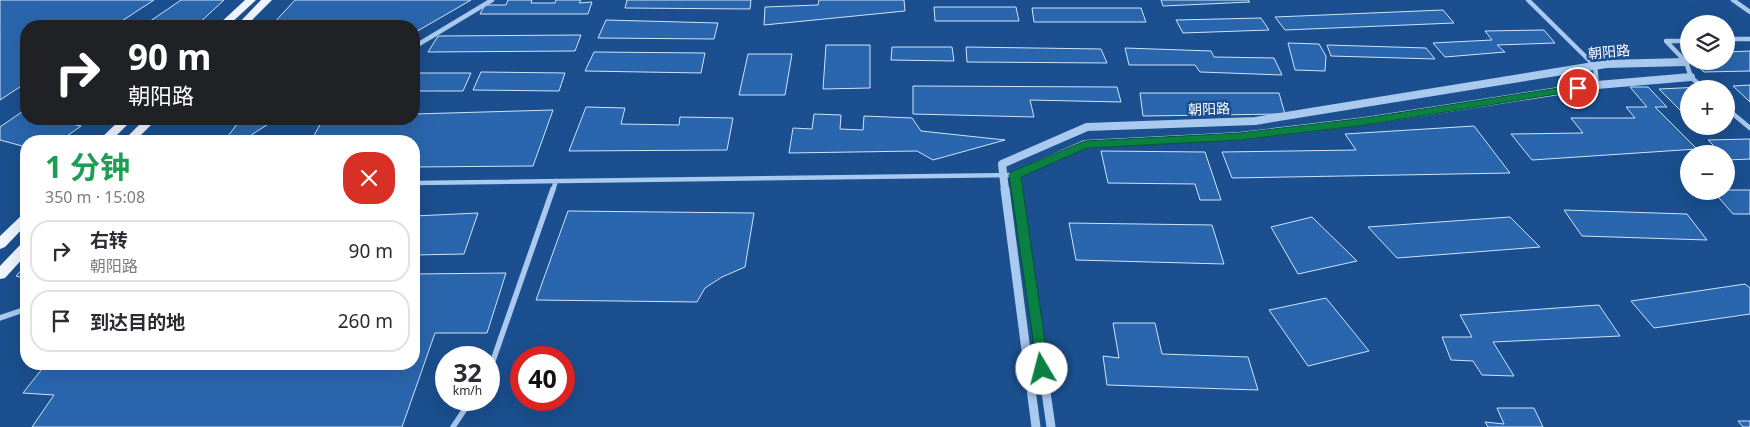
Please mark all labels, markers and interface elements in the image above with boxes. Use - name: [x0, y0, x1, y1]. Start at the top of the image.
- map controls: [1680, 15, 1735, 200]
- button: layers: [1680, 15, 1735, 70]
- text: 90 m: [128, 33, 211, 80]
- icon: right: [45, 40, 110, 105]
- street label: 朝阳路: [1587, 40, 1631, 63]
- pin: [1557, 67, 1599, 109]
- icon: arrive: [1564, 74, 1592, 102]
- text: 朝阳路: [128, 80, 194, 110]
- button: +: [1680, 80, 1735, 135]
- street label: 朝阳路: [1188, 98, 1230, 119]
- button: −: [1680, 145, 1735, 200]
- text: 1 分钟: [45, 146, 130, 187]
- button: close: [343, 152, 395, 204]
- text: 350 m · 15:08: [45, 186, 145, 208]
- text: 右转: [90, 227, 128, 253]
- icon: right: [47, 237, 75, 265]
- text: 90 m: [349, 238, 393, 264]
- text: 朝阳路: [90, 255, 138, 277]
- icon: arrive: [47, 307, 75, 335]
- text: 260 m: [338, 308, 393, 334]
- text: 到达目的地: [90, 309, 185, 335]
- position arrow: [1015, 342, 1067, 394]
- speed limit sign: 40: [510, 346, 575, 411]
- text: 32: [453, 355, 482, 389]
- text: km/h: [453, 382, 482, 399]

